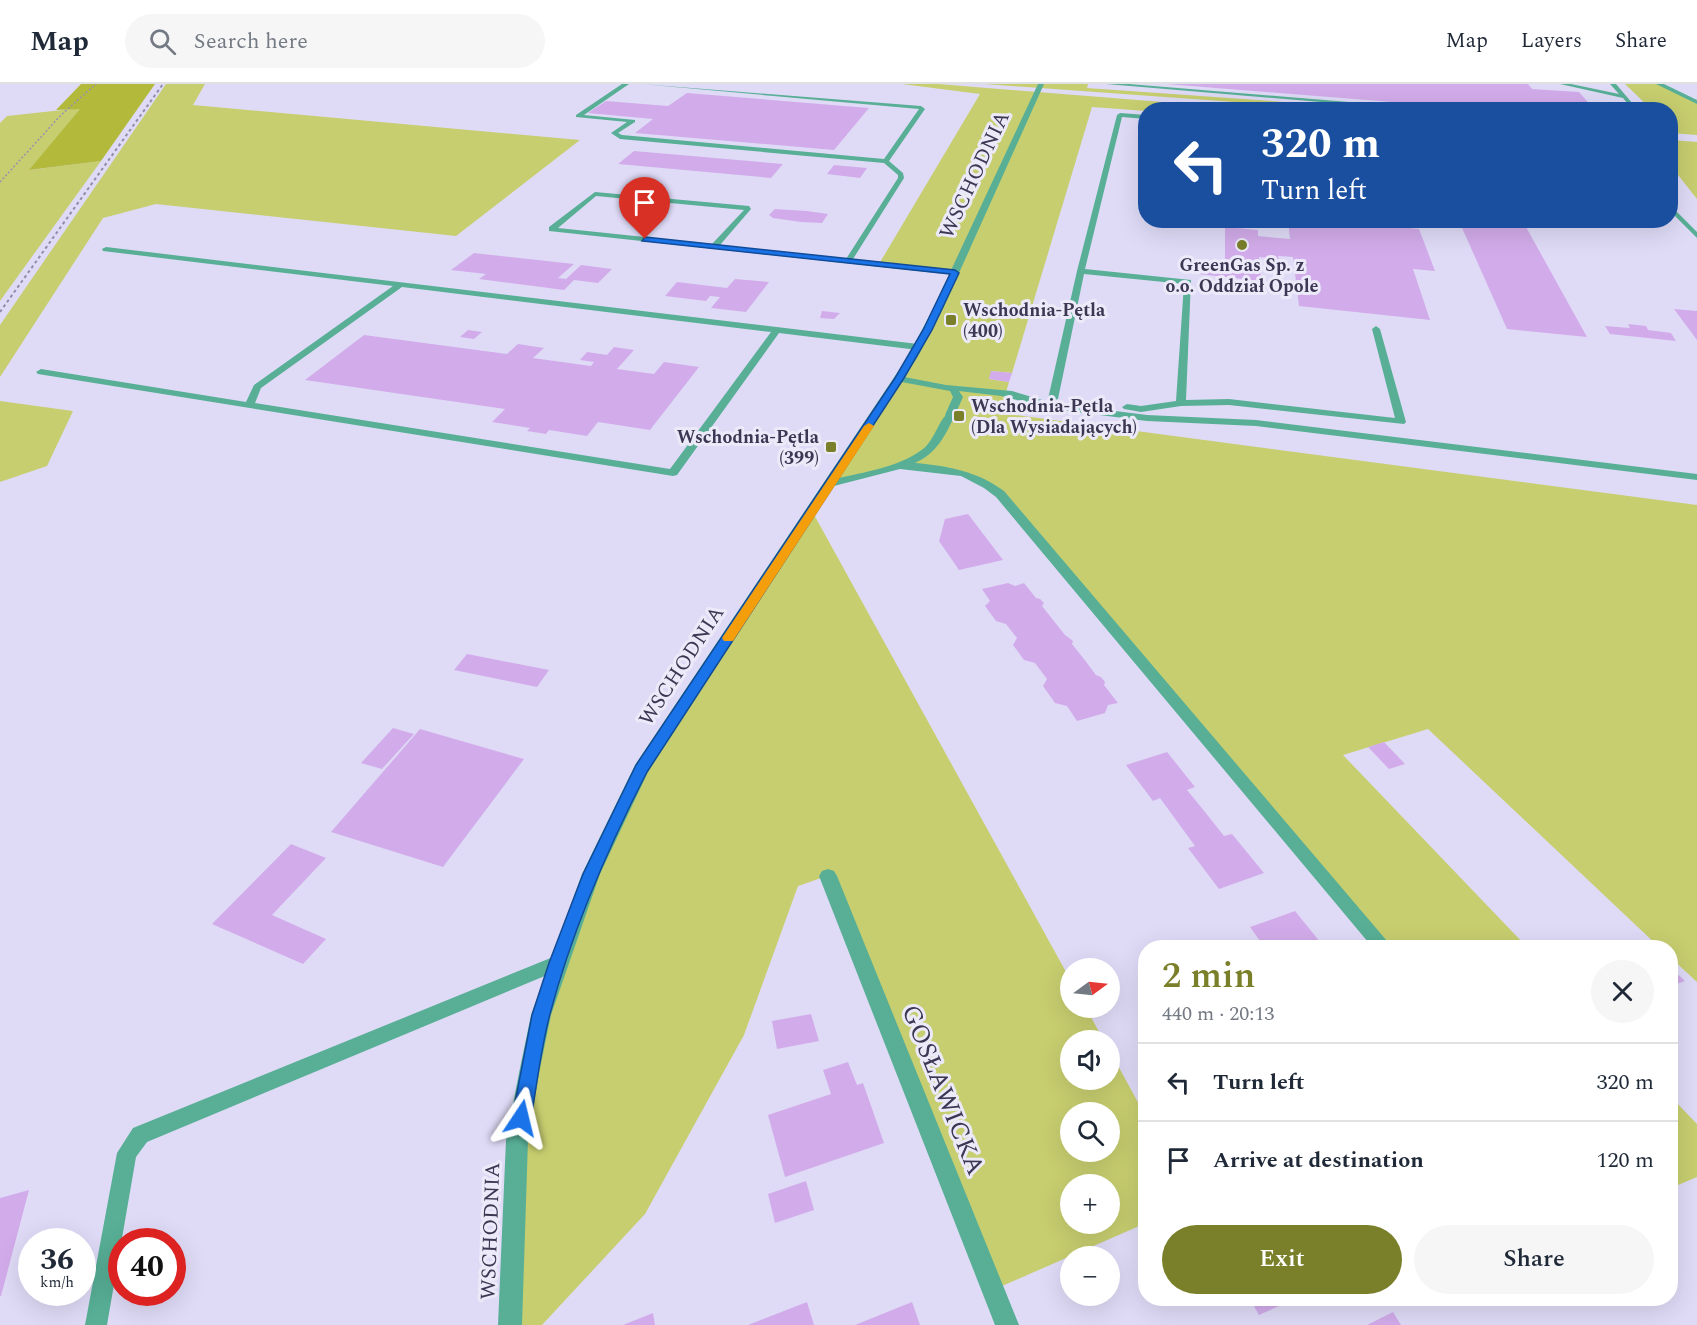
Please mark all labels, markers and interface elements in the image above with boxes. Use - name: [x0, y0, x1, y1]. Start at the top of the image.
- search box: [125, 14, 545, 68]
- text: Map: [30, 20, 89, 63]
- icon: search: [146, 25, 179, 58]
- text: Search here: [194, 25, 308, 58]
- text: Map: [1446, 25, 1488, 57]
- text: Layers: [1521, 25, 1582, 57]
- text: Share: [1615, 25, 1667, 57]
- street label: WSCHODNIA: [931, 106, 1019, 244]
- text: 320 m: [1261, 113, 1380, 176]
- icon: left: [1162, 126, 1240, 204]
- text: Turn left: [1261, 170, 1367, 212]
- pin: [619, 177, 670, 239]
- icon: arrive: [628, 186, 661, 219]
- marker: GreenGas Sp. z o.o. Oddział Opole: [1235, 238, 1249, 252]
- place label: GreenGas Sp. z o.o. Oddział Opole: [1166, 252, 1319, 300]
- place label: Wschodnia-Pętla (400): [963, 297, 1106, 345]
- marker: Wschodnia-Pętla (400): [944, 313, 958, 327]
- place label: Wschodnia-Pętla (Dla Wysiadających): [971, 393, 1137, 441]
- marker: Wschodnia-Pętla (Dla Wysiadających): [952, 409, 966, 423]
- place label: Wschodnia-Pętla (399): [677, 424, 820, 472]
- marker: Wschodnia-Pętla (399): [824, 440, 838, 454]
- street label: WSCHODNIA: [631, 599, 733, 732]
- text: 2 min: [1162, 949, 1255, 1004]
- north arrow: [1060, 958, 1120, 1018]
- map controls: [1060, 958, 1120, 1306]
- button: close: [1591, 960, 1654, 1023]
- street label: GOSŁAWICKA: [891, 999, 995, 1181]
- text: 440 m · 20:13: [1162, 999, 1274, 1029]
- button: sound: [1060, 1030, 1120, 1090]
- icon: left: [1162, 1066, 1195, 1099]
- text: Turn left: [1213, 1066, 1305, 1099]
- text: 320 m: [1597, 1066, 1654, 1099]
- position arrow: [489, 1086, 553, 1150]
- button: search: [1060, 1102, 1120, 1162]
- icon: arrive: [1162, 1144, 1195, 1177]
- text: Arrive at destination: [1213, 1144, 1424, 1177]
- text: 120 m: [1597, 1144, 1654, 1177]
- street label: WSCHODNIA: [473, 1161, 509, 1300]
- button: +: [1060, 1174, 1120, 1234]
- button: Exit: [1162, 1225, 1402, 1294]
- button: Share: [1414, 1225, 1654, 1294]
- speed limit sign: 40: [108, 1228, 186, 1306]
- text: 36: [40, 1237, 74, 1283]
- button: −: [1060, 1246, 1120, 1306]
- text: km/h: [40, 1271, 74, 1294]

